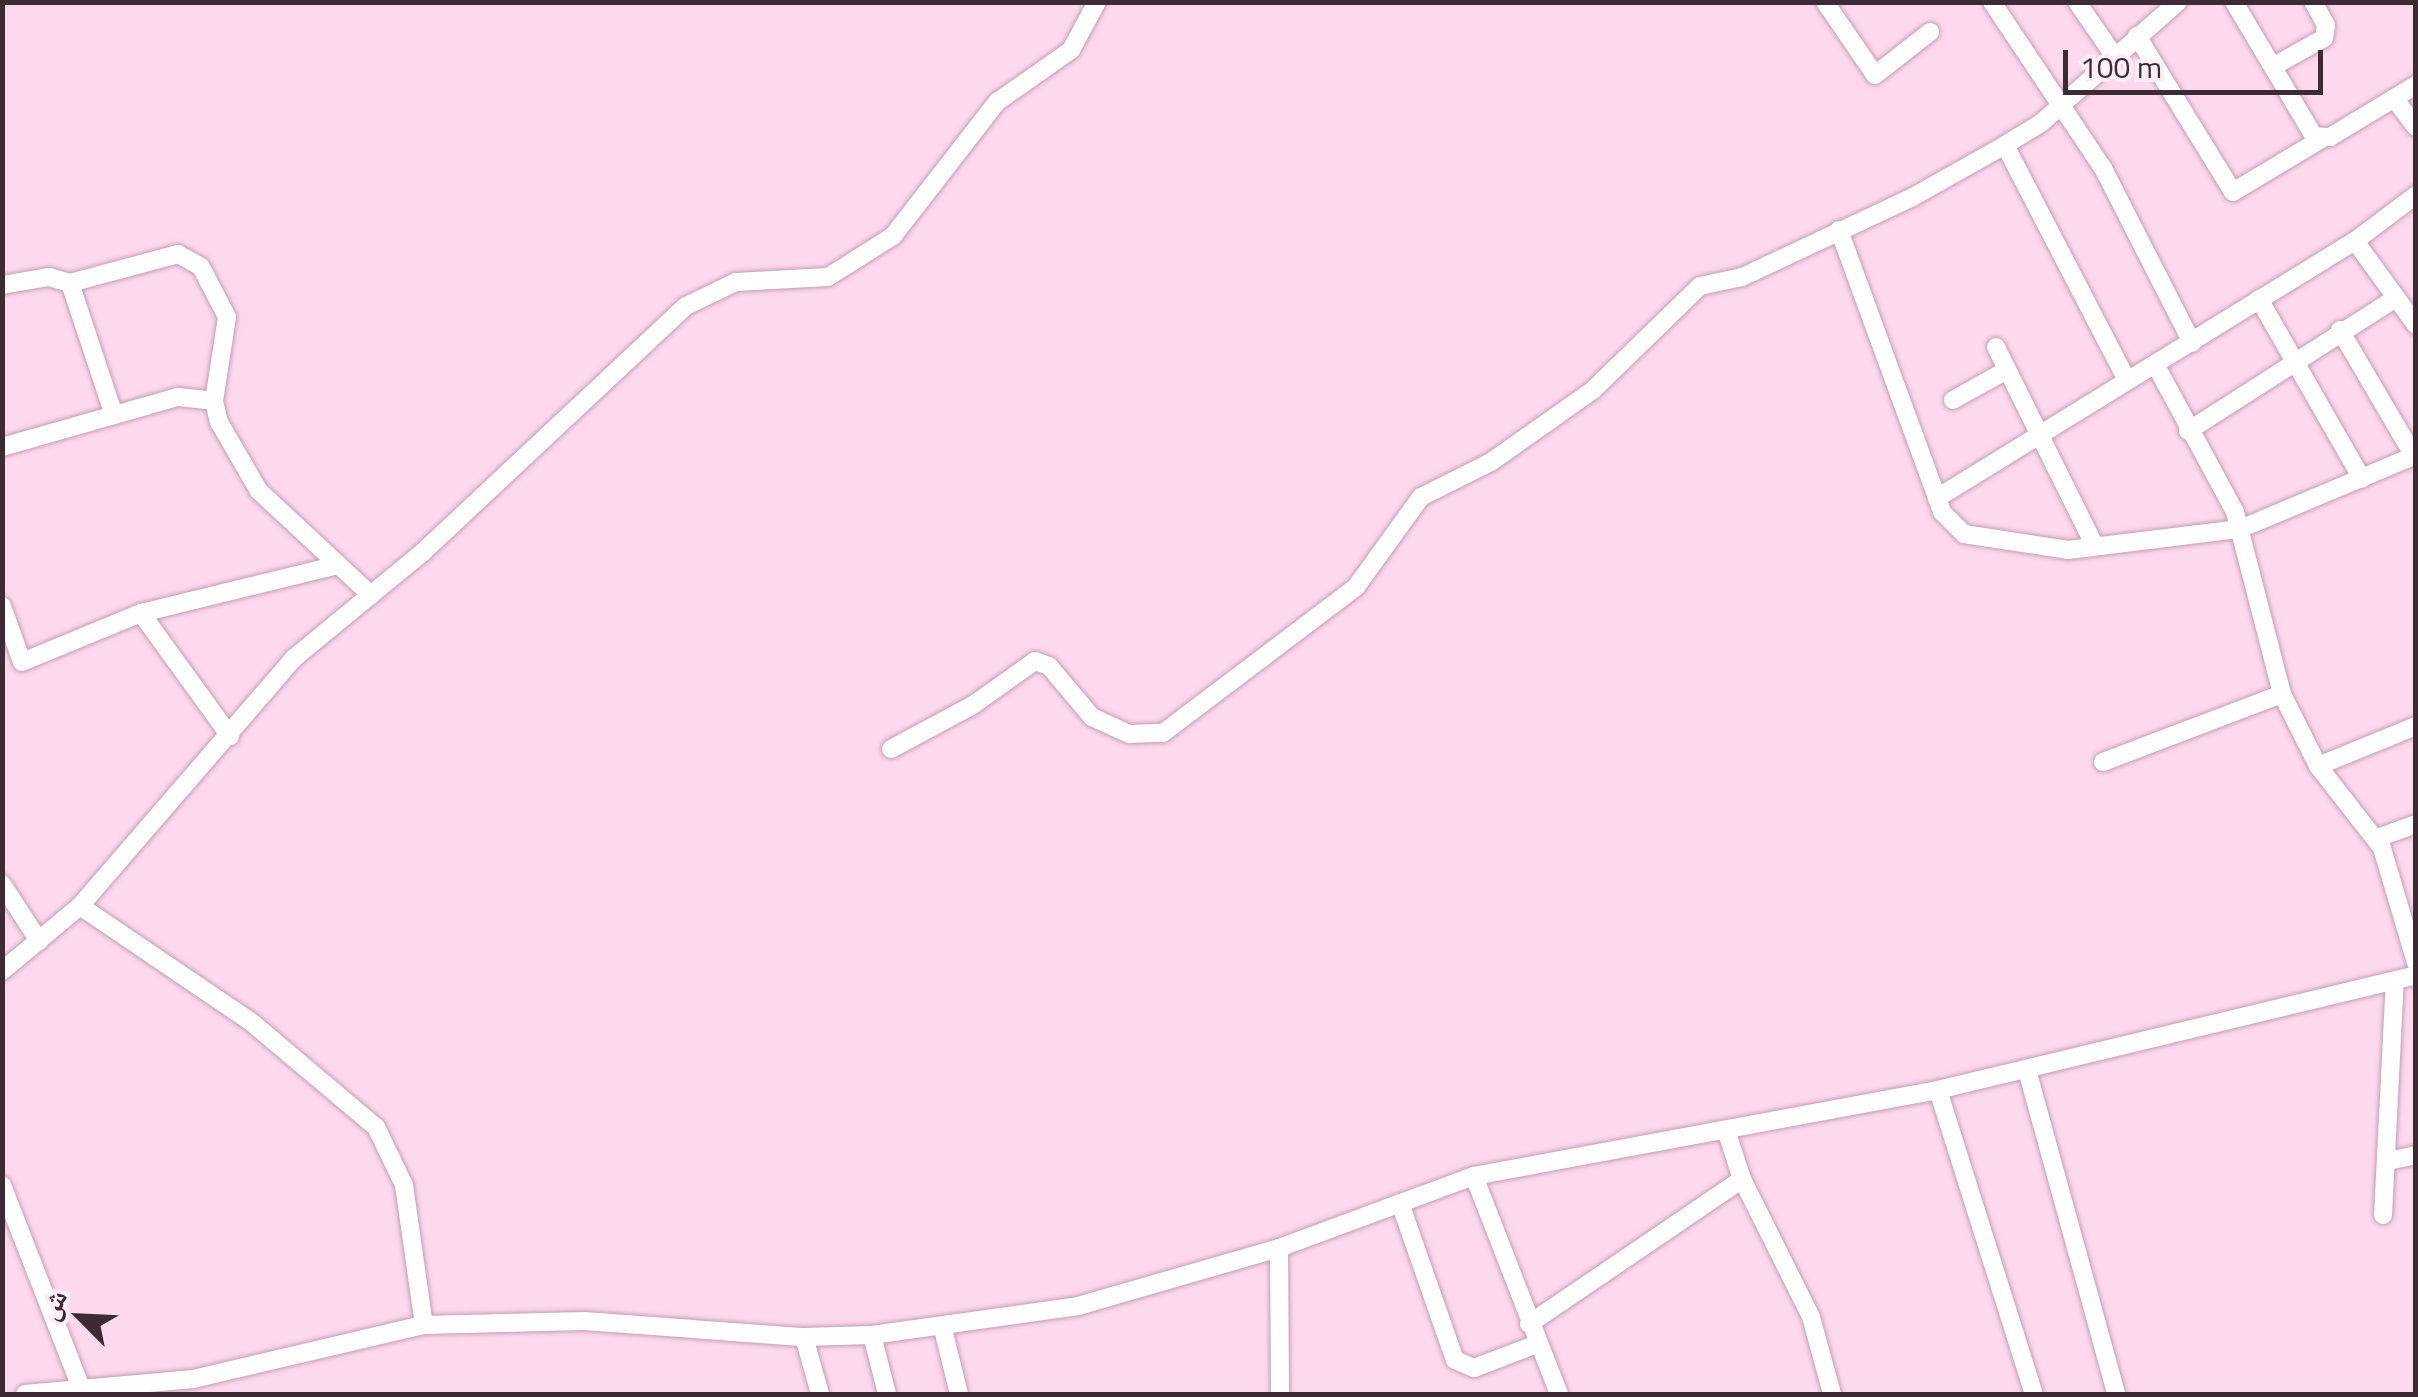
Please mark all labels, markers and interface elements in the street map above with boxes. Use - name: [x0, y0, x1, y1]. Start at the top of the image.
- scale bar: [2068, 30, 2328, 92]
- text: 100 m: [2080, 44, 2162, 90]
- north arrow: [30, 1267, 130, 1367]
- text: ش: [26, 1282, 78, 1327]

